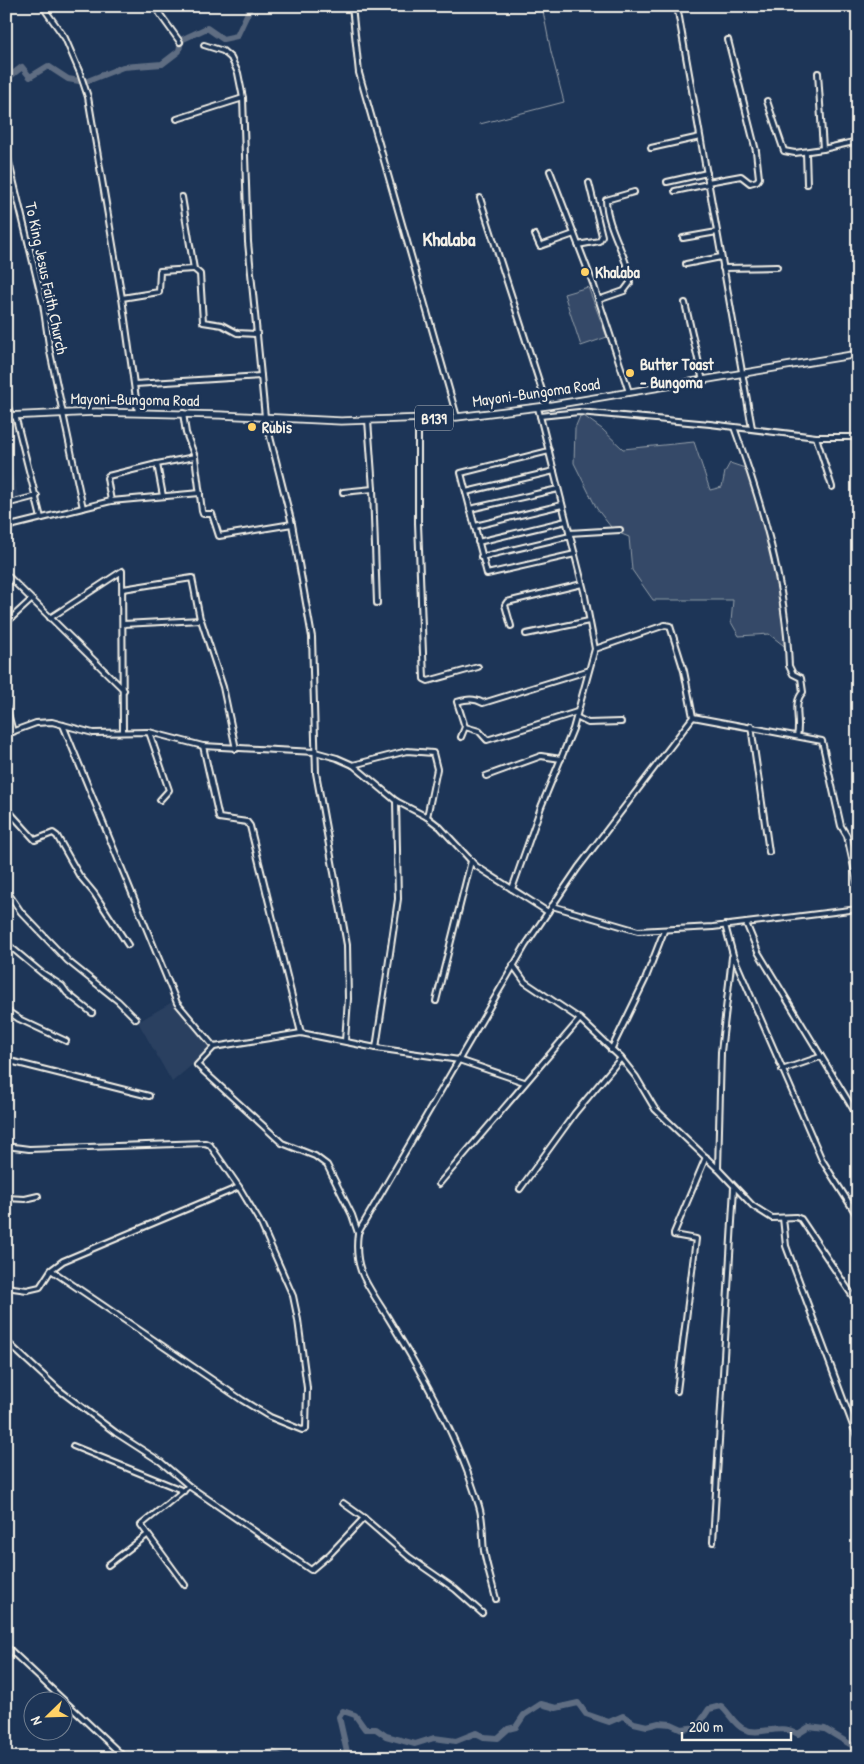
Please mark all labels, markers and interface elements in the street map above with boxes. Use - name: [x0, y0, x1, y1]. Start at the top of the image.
- street label: To King Jesus Faith Church: [20, 200, 74, 356]
- district label: Khalaba: [422, 226, 476, 252]
- place label: Khalaba: [595, 261, 640, 283]
- marker: Khalaba: [579, 266, 591, 278]
- place label: Butter Toast - Bungoma: [640, 353, 714, 394]
- marker: Butter Toast - Bungoma: [624, 367, 636, 379]
- street label: Mayoni-Bungoma Road: [471, 372, 601, 412]
- street label: Mayoni-Bungoma Road: [70, 387, 200, 411]
- road number: B139: [415, 406, 453, 430]
- place label: Rubis: [262, 416, 293, 438]
- marker: Rubis: [246, 421, 258, 433]
- north arrow: [22, 1692, 72, 1742]
- scale bar: [682, 1709, 790, 1741]
- text: N: [25, 1714, 46, 1728]
- text: 200 m: [689, 1716, 723, 1737]

